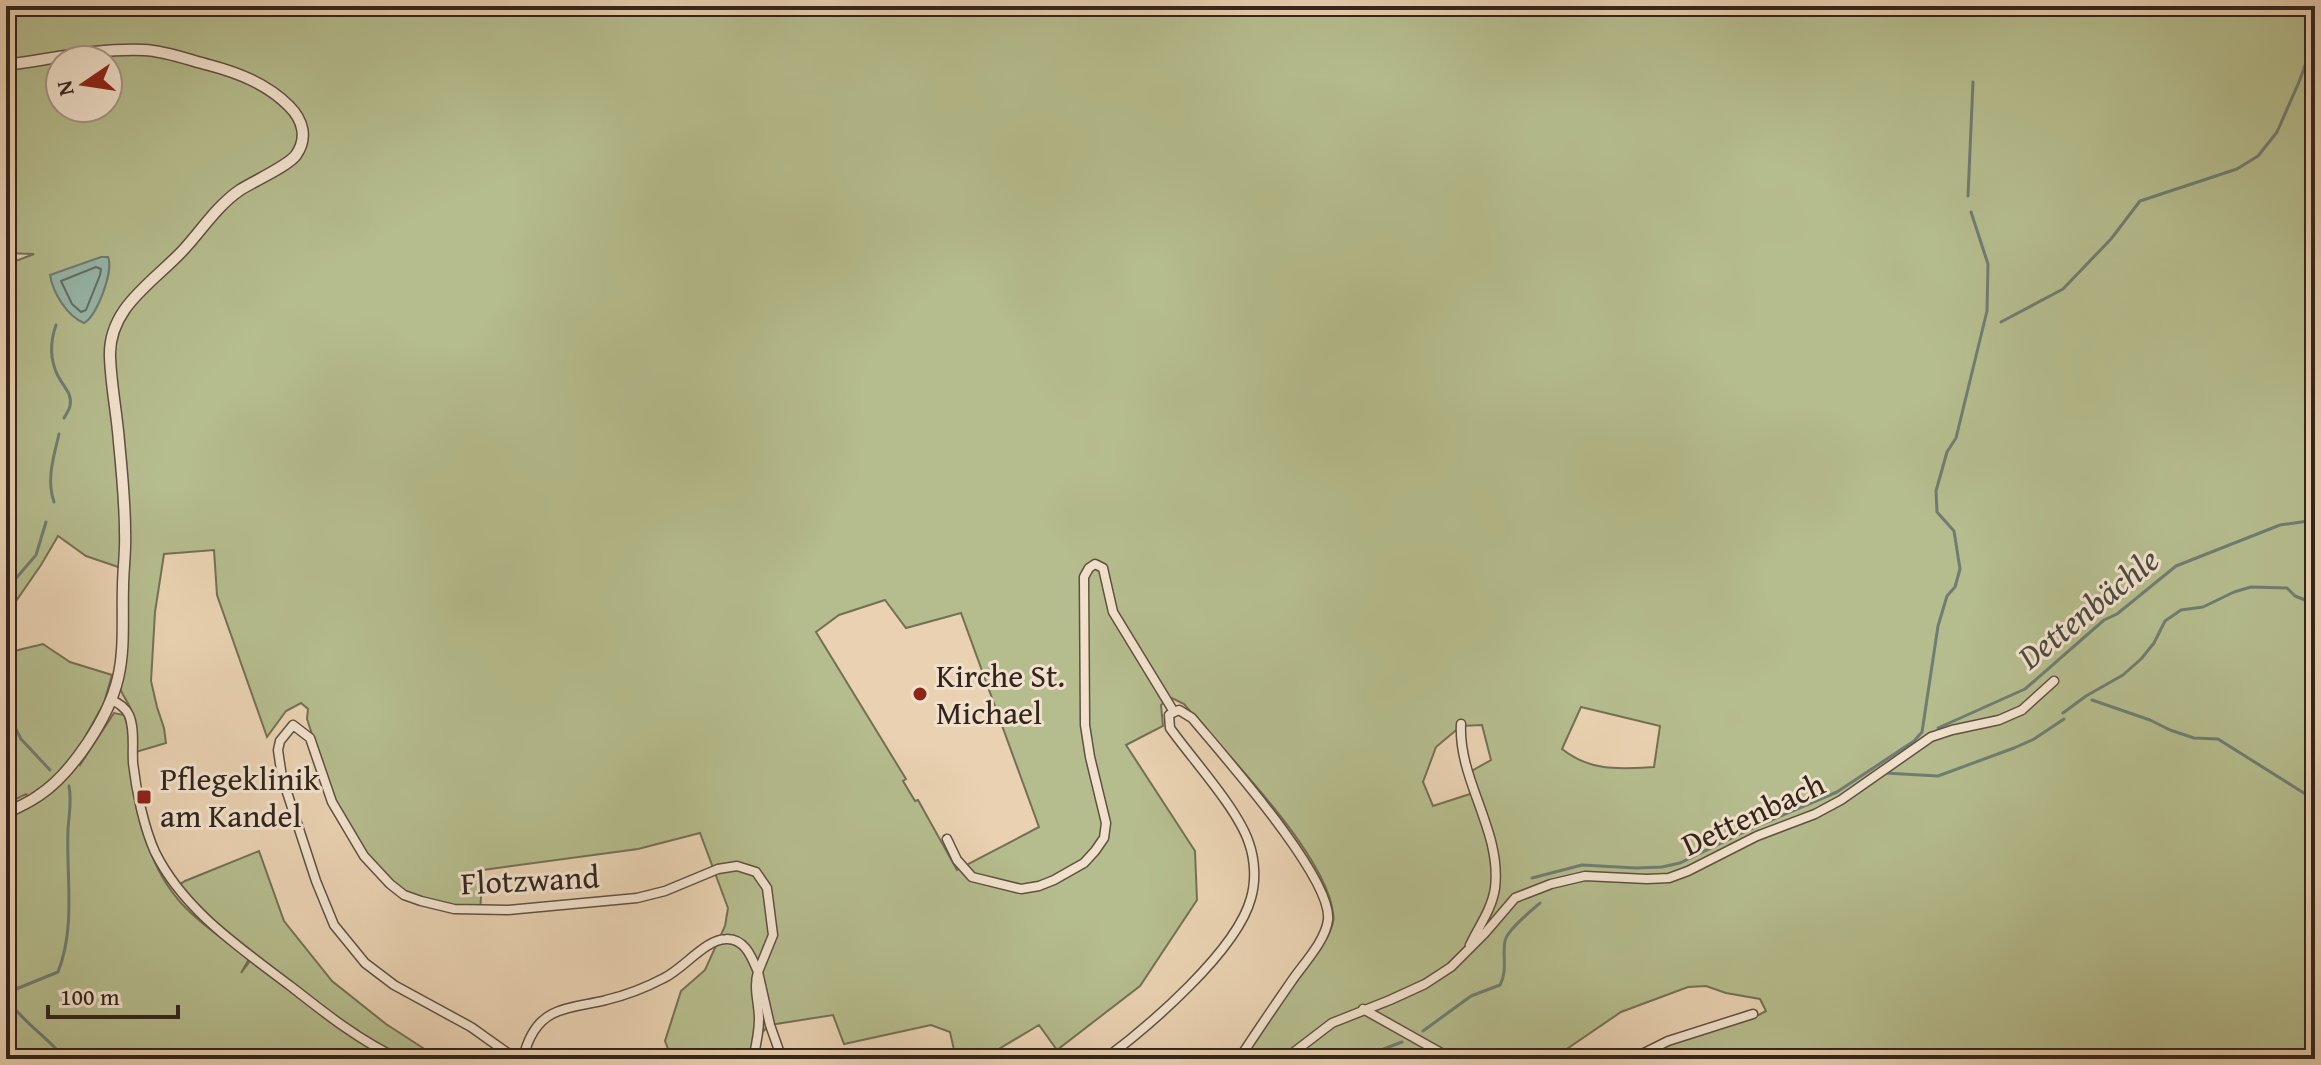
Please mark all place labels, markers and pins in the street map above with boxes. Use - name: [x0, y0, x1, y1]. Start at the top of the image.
- place label: Kirche St. Michael: [936, 652, 1065, 736]
- marker: Kirche St. Michael: [911, 685, 929, 703]
- place label: Pflegeklinik am Kandel: [160, 755, 321, 839]
- marker: Pflegeklinik am Kandel: [135, 788, 153, 806]

